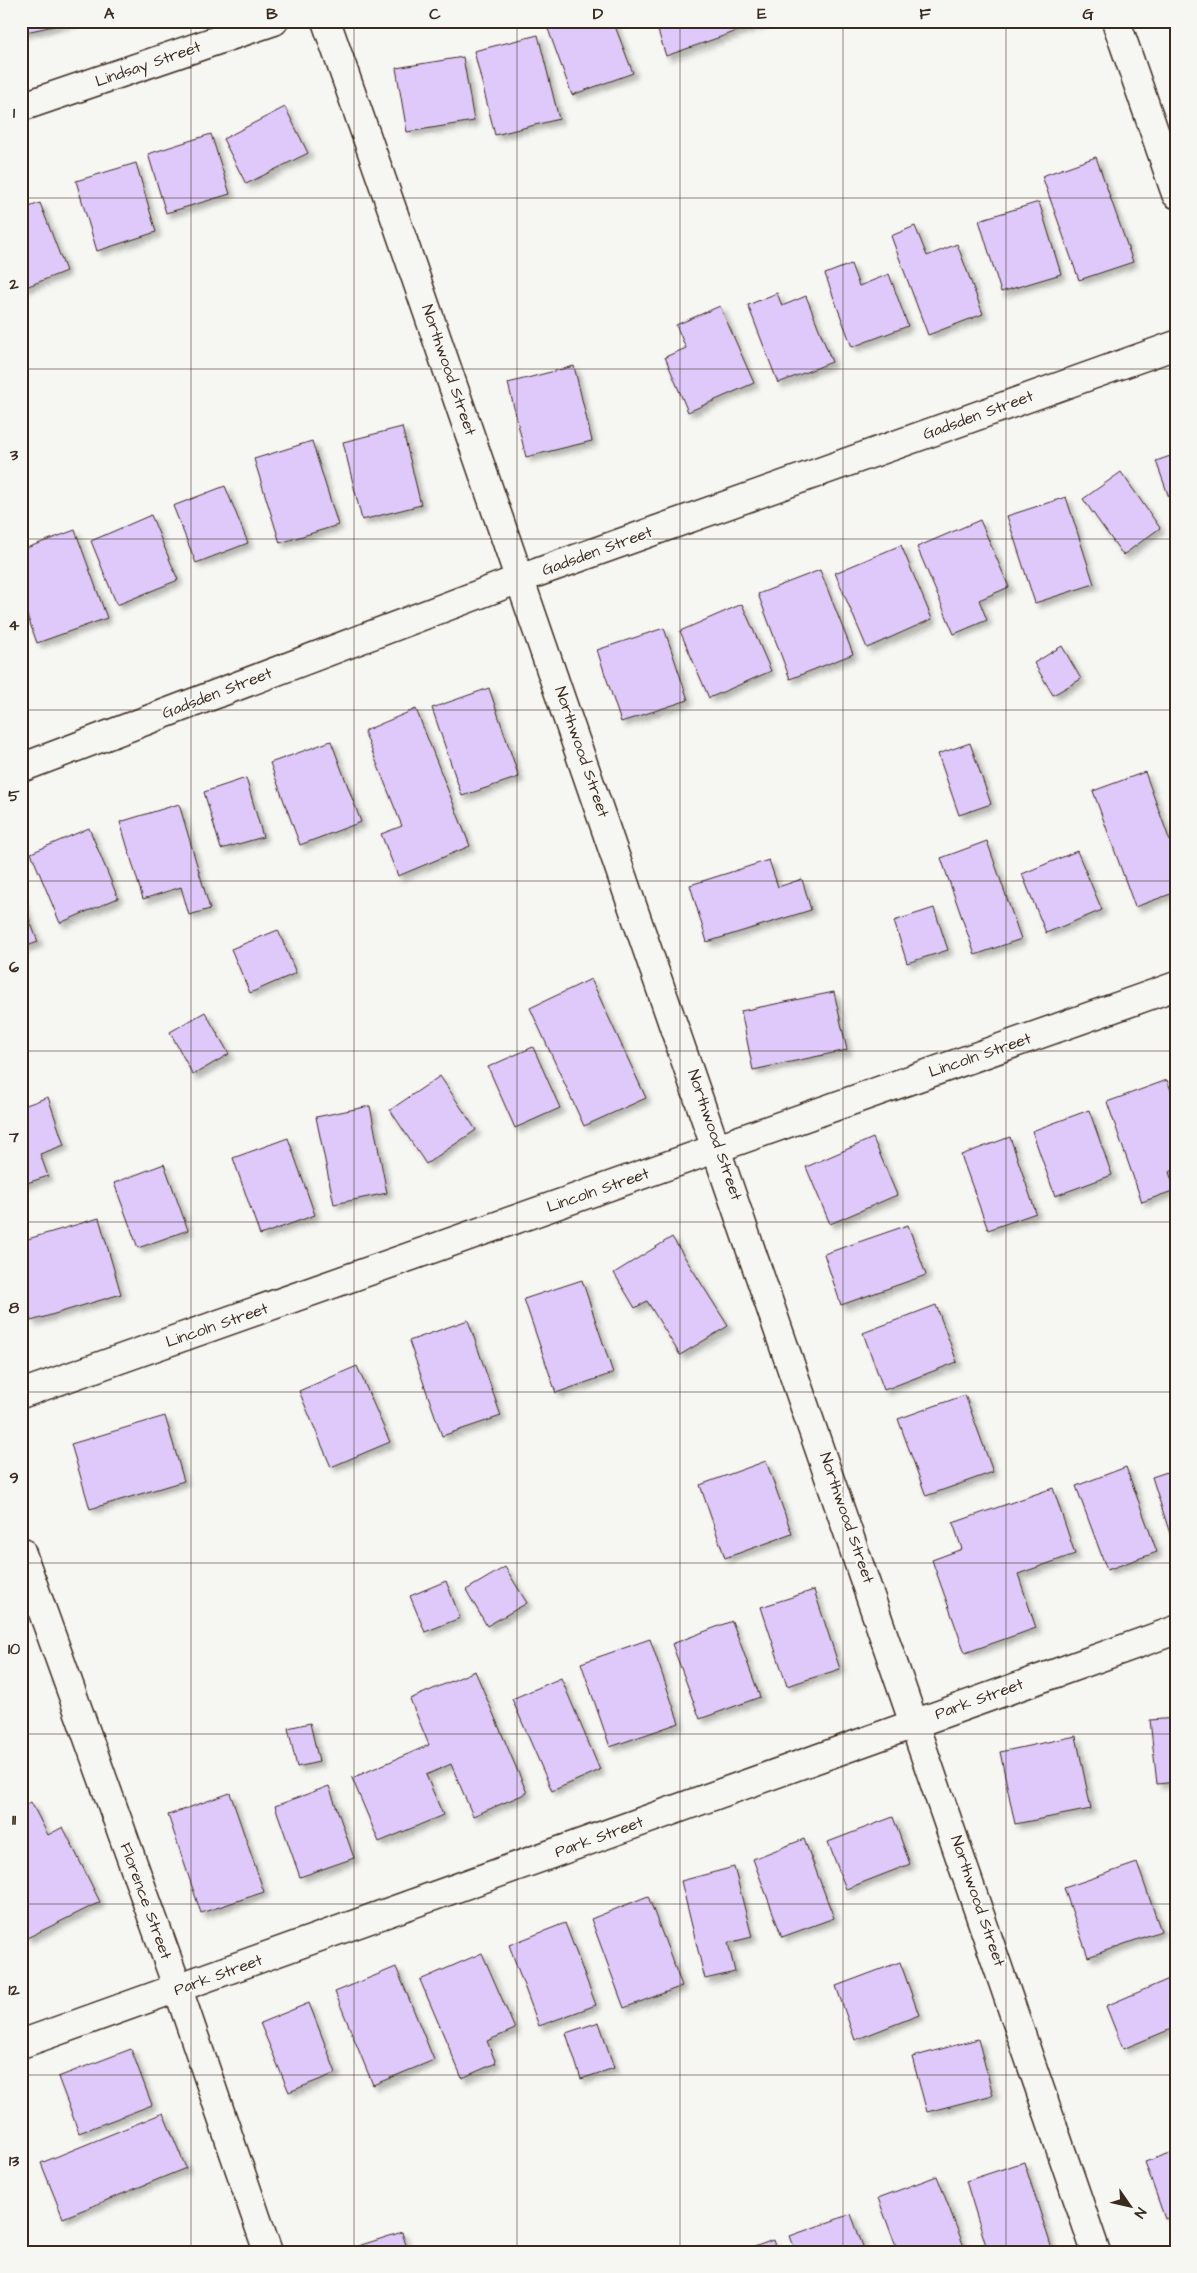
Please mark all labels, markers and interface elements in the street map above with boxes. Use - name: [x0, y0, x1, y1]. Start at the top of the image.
- text: A: [104, 3, 115, 25]
- text: B: [266, 3, 278, 25]
- text: C: [429, 3, 441, 25]
- text: D: [593, 3, 604, 25]
- text: E: [757, 3, 767, 25]
- text: F: [919, 3, 931, 25]
- text: G: [1082, 3, 1094, 25]
- street label: Lindsay Street: [92, 35, 205, 93]
- text: 1: [13, 102, 16, 124]
- text: 2: [8, 273, 19, 295]
- street label: Northwood Street: [416, 302, 482, 439]
- street label: Gadsden Street: [920, 385, 1037, 445]
- text: 3: [9, 444, 19, 466]
- street label: Gadsden Street: [539, 521, 656, 581]
- text: 4: [9, 614, 20, 636]
- street label: Gadsden Street: [159, 662, 276, 724]
- street label: Northwood Street: [549, 684, 615, 821]
- text: 5: [8, 785, 20, 807]
- text: 6: [9, 956, 19, 978]
- street label: Lincoln Street: [926, 1027, 1035, 1083]
- street label: Northwood Street: [682, 1067, 748, 1204]
- text: 7: [8, 1126, 19, 1148]
- street label: Lincoln Street: [544, 1162, 653, 1218]
- text: 8: [9, 1297, 20, 1319]
- street label: Lincoln Street: [163, 1297, 272, 1353]
- street label: Northwood Street: [814, 1450, 880, 1587]
- text: 9: [9, 1467, 19, 1489]
- text: 10: [8, 1638, 20, 1660]
- street label: Park Street: [932, 1673, 1027, 1725]
- text: 11: [12, 1809, 17, 1831]
- street label: Park Street: [552, 1811, 647, 1863]
- street label: Northwood Street: [945, 1833, 1011, 1970]
- street label: Florence Street: [115, 1840, 177, 1963]
- street label: Park Street: [171, 1949, 266, 2001]
- text: 12: [8, 1979, 20, 2001]
- text: 13: [9, 2150, 20, 2172]
- north arrow: [1104, 2180, 1154, 2230]
- text: N: [1129, 2203, 1151, 2222]

